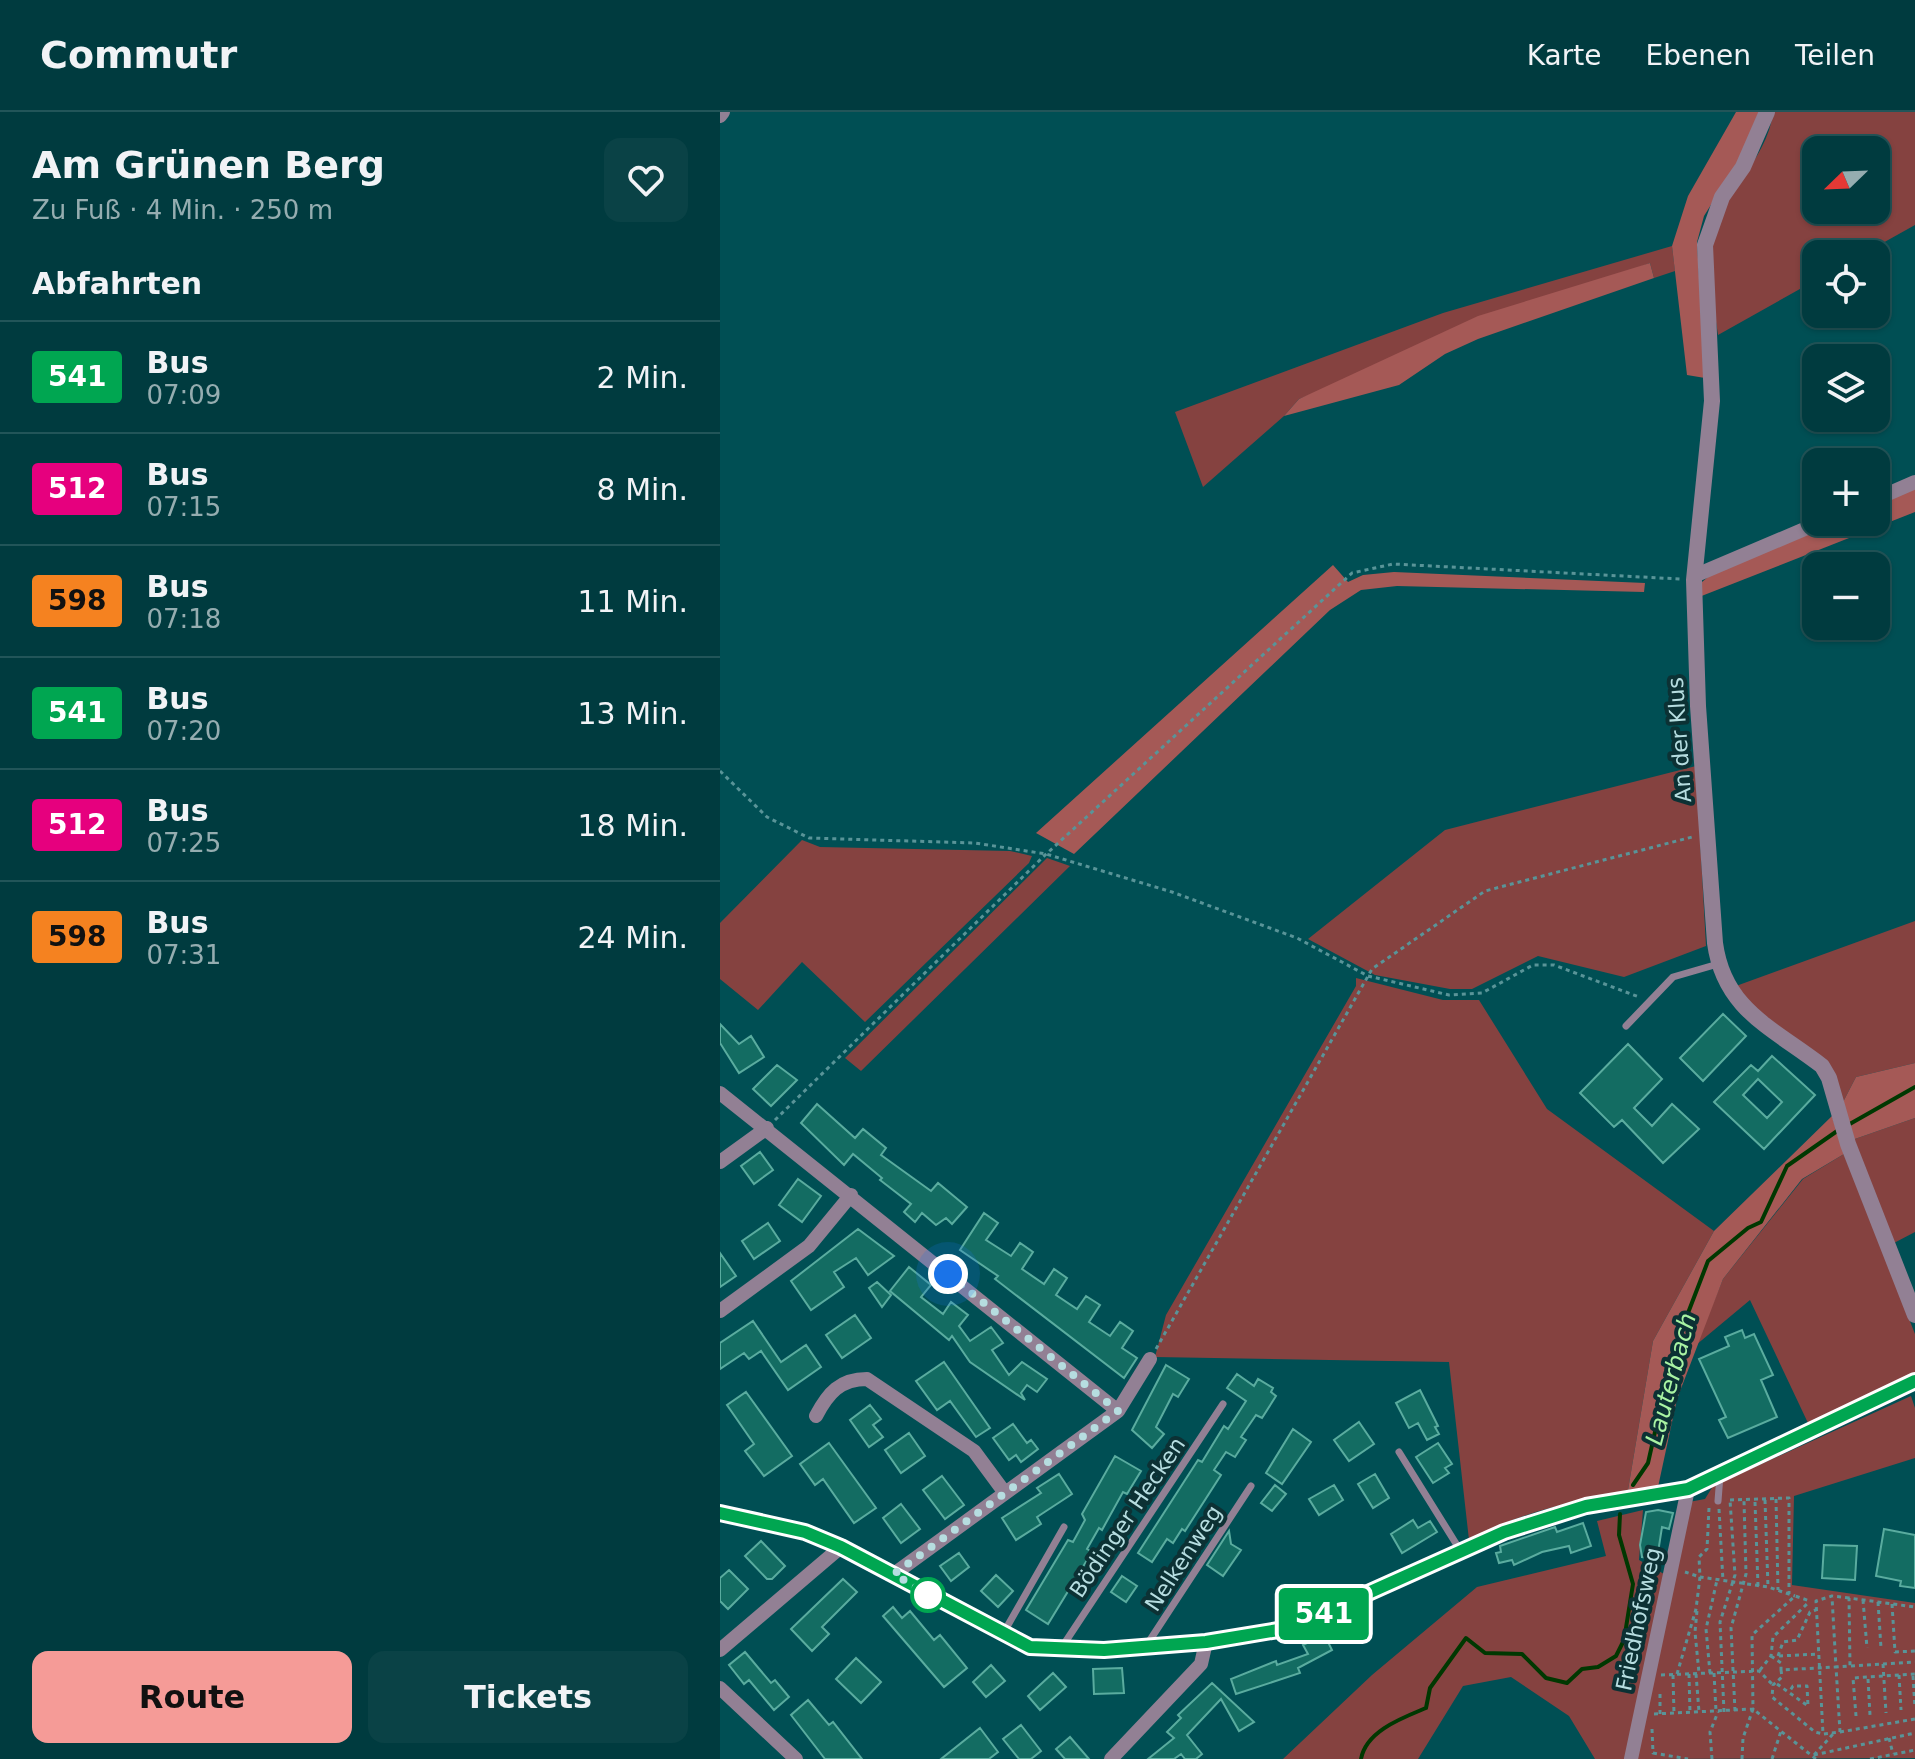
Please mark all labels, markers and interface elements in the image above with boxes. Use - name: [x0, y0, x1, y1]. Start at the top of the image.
- text: Commutr: [40, 33, 237, 77]
- text: Karte: [1527, 39, 1601, 72]
- text: Ebenen: [1645, 39, 1751, 72]
- text: Teilen: [1795, 39, 1875, 72]
- north arrow: [1802, 136, 1890, 224]
- map controls: [1802, 136, 1890, 640]
- button: heart: [604, 138, 688, 222]
- text: Am Grünen Berg: [32, 143, 385, 187]
- text: Zu Fuß · 4 Min. · 250 m: [32, 195, 333, 225]
- button: locate: [1802, 240, 1890, 328]
- text: Abfahrten: [32, 266, 202, 301]
- button: layers: [1802, 344, 1890, 432]
- text: Bus: [146, 345, 209, 380]
- text: 541: [48, 360, 106, 393]
- text: 2 Min.: [597, 360, 688, 395]
- text: 07:09: [146, 380, 221, 410]
- button: +: [1802, 448, 1890, 536]
- text: Bus: [146, 457, 209, 492]
- text: 512: [48, 472, 106, 505]
- text: 8 Min.: [597, 472, 688, 507]
- text: 07:15: [146, 492, 221, 522]
- button: −: [1802, 552, 1890, 640]
- text: Bus: [146, 569, 209, 604]
- text: 598: [48, 584, 106, 617]
- text: 11 Min.: [578, 584, 688, 619]
- text: 07:18: [146, 604, 221, 634]
- street label: An der Klus: [1663, 677, 1696, 803]
- text: Bus: [146, 681, 209, 716]
- text: 541: [48, 696, 106, 729]
- text: 13 Min.: [578, 696, 688, 731]
- text: 07:20: [146, 716, 221, 746]
- text: Bus: [146, 793, 209, 828]
- text: 512: [48, 808, 106, 841]
- text: 18 Min.: [578, 808, 688, 843]
- text: 07:25: [146, 828, 221, 858]
- text: Bus: [146, 905, 209, 940]
- text: 598: [48, 920, 106, 953]
- text: 24 Min.: [578, 920, 688, 955]
- text: 07:31: [146, 940, 221, 970]
- your location: [928, 1254, 968, 1294]
- water label: Lauterbach: [1640, 1310, 1702, 1448]
- street label: Bödinger Hecken: [1065, 1432, 1190, 1602]
- street label: Nelkenweg: [1140, 1501, 1227, 1616]
- street label: Friedhofsweg: [1611, 1545, 1666, 1693]
- unlabelled marker: [911, 1578, 945, 1612]
- line badge: 541: [1278, 1588, 1370, 1640]
- text: 541: [1295, 1597, 1353, 1630]
- button: Route: [32, 1651, 352, 1743]
- button: Tickets: [368, 1651, 688, 1743]

